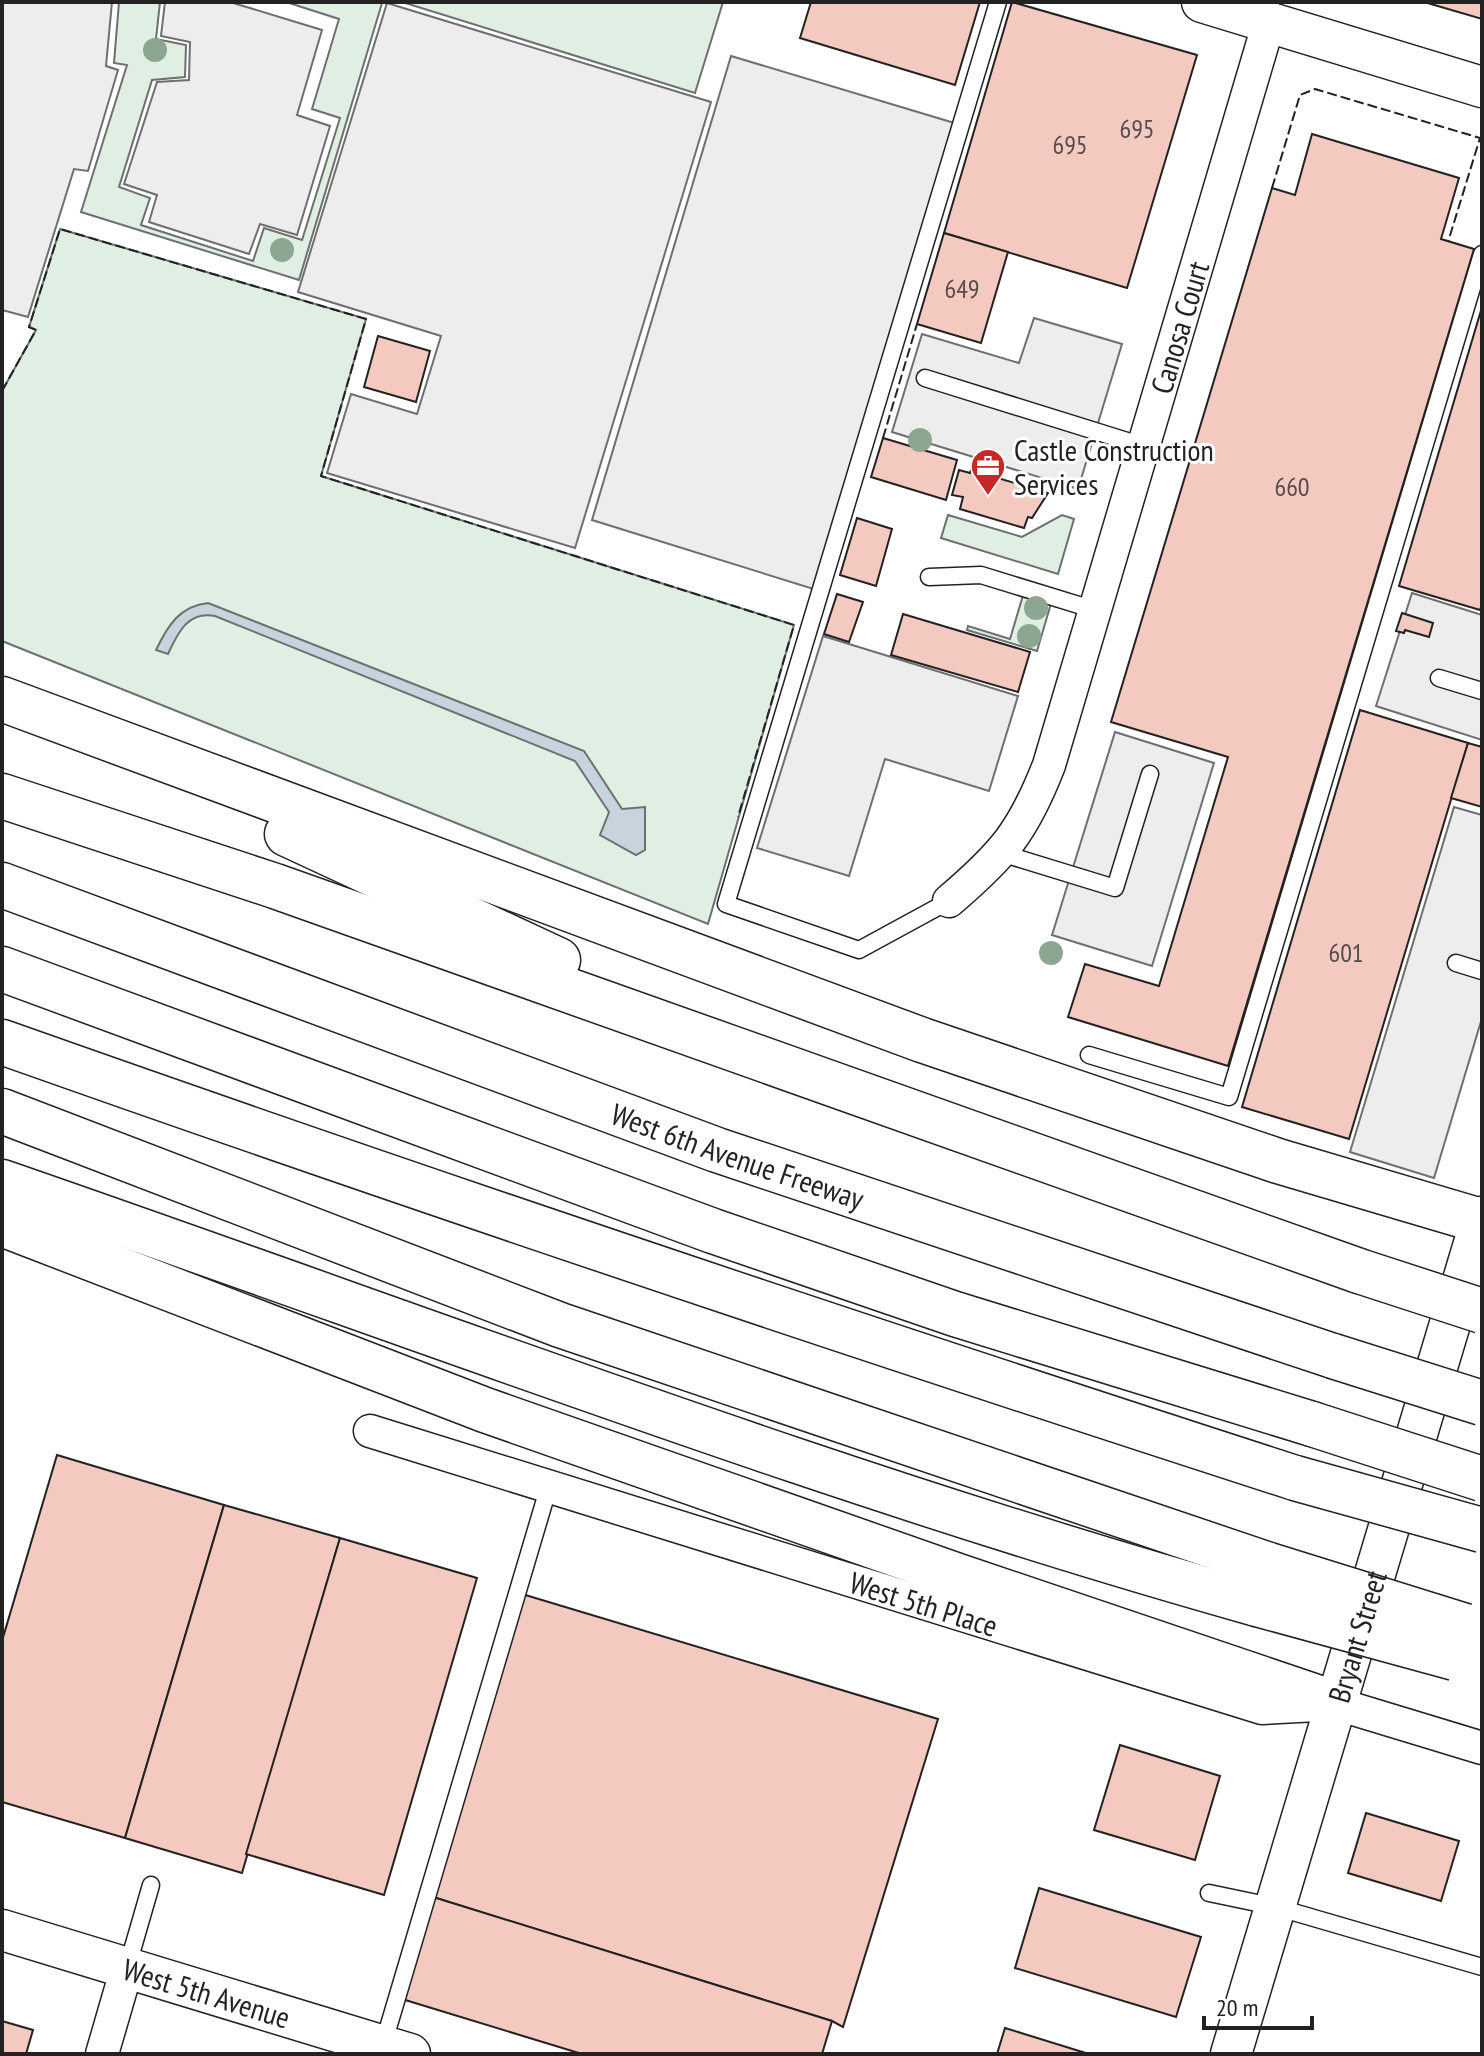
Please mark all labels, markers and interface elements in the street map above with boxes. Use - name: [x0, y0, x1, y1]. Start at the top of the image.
- house number: 695: [1119, 112, 1155, 145]
- house number: 695: [1052, 128, 1088, 161]
- street label: Canosa Court: [1141, 256, 1217, 398]
- house number: 649: [944, 272, 980, 305]
- place label: Castle Construction Services: [1014, 430, 1214, 503]
- office icon: Castle Construction Services: [969, 447, 1007, 497]
- house number: 660: [1274, 470, 1310, 503]
- house number: 601: [1328, 936, 1364, 969]
- street label: West 6th Avenue Freeway: [606, 1093, 870, 1218]
- street label: West 5th Place: [845, 1562, 1003, 1644]
- street label: Bryant Street: [1318, 1565, 1395, 1707]
- street label: West 5th Avenue: [118, 1948, 295, 2036]
- scale bar: [1204, 1980, 1312, 2030]
- text: 20 m: [1216, 1992, 1258, 2023]

